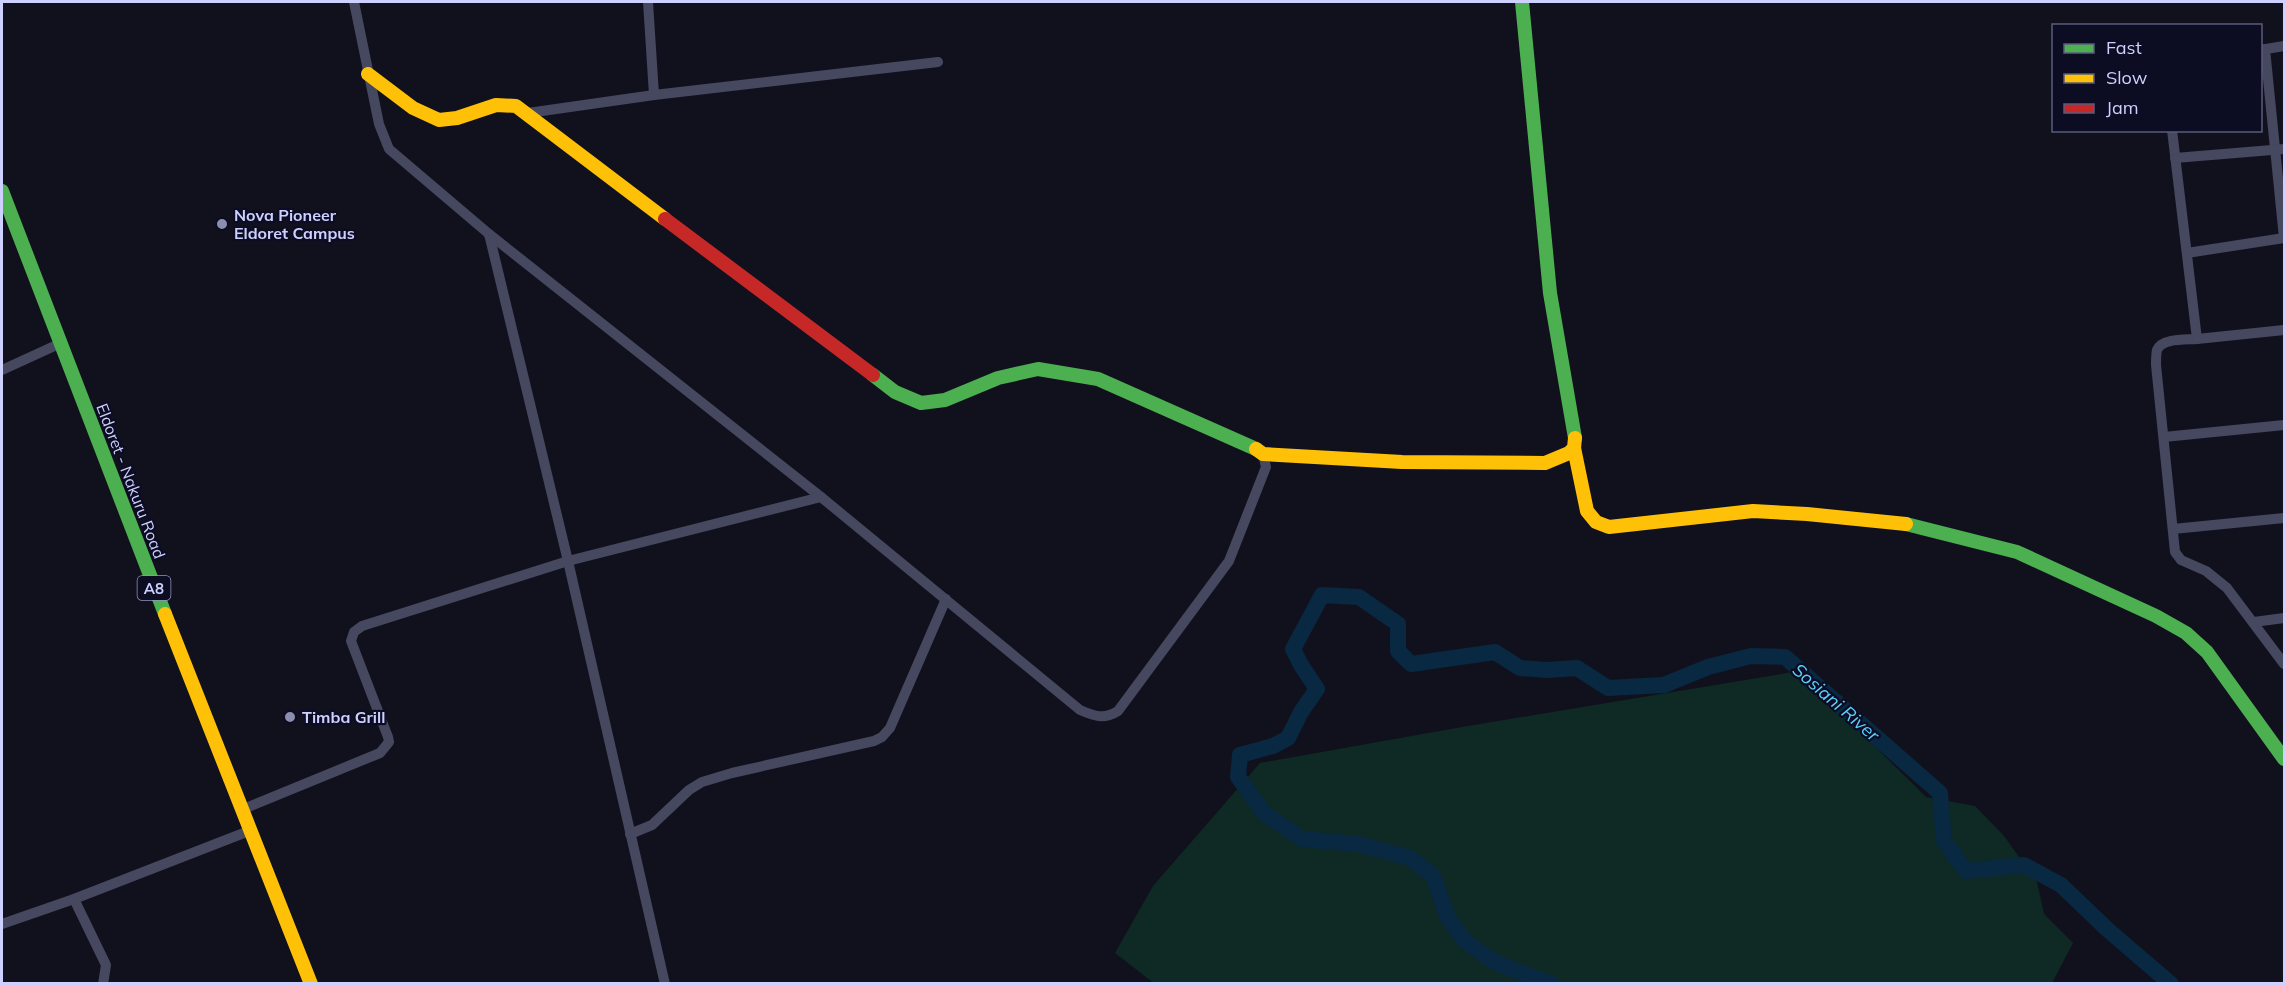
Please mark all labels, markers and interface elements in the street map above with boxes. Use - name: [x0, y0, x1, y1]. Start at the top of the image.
- legend: [2052, 24, 2262, 132]
- text: Fast: [2106, 36, 2142, 59]
- text: Slow: [2106, 66, 2148, 89]
- text: Jam: [2106, 96, 2139, 119]
- place label: Nova Pioneer Eldoret Campus: [234, 205, 355, 243]
- marker: Nova Pioneer Eldoret Campus: [215, 217, 229, 231]
- street label: Eldoret - Nakuru Road: [92, 401, 170, 561]
- road number: A8: [138, 576, 170, 600]
- water label: Sosiani River: [1788, 658, 1885, 747]
- place label: Timba Grill: [302, 707, 385, 727]
- marker: Timba Grill: [283, 710, 297, 724]

